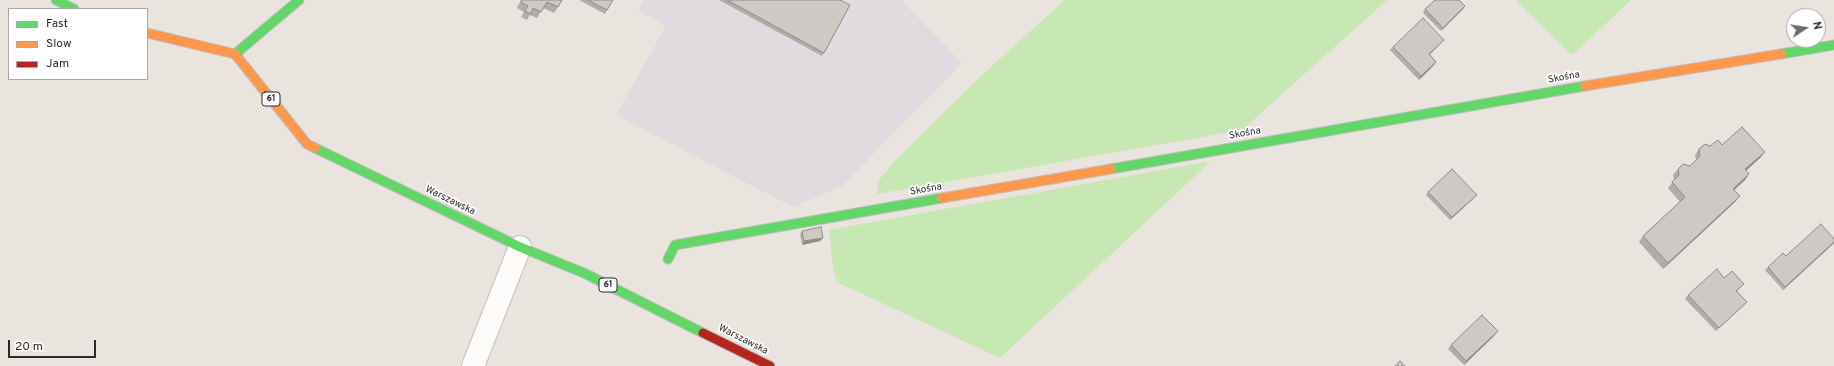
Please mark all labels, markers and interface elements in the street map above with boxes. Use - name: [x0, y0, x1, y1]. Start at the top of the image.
- legend: [8, 8, 148, 80]
- north arrow: [1786, 8, 1826, 48]
- text: Fast: [46, 16, 68, 32]
- text: N: [1809, 20, 1824, 31]
- text: Slow: [46, 36, 72, 52]
- text: Jam: [46, 56, 69, 72]
- street label: Skośna: [1547, 69, 1581, 87]
- road number: 61: [262, 92, 280, 106]
- street label: Skośna: [1228, 125, 1262, 143]
- street label: Skośna: [909, 181, 943, 199]
- street label: Warszawska: [423, 184, 477, 218]
- road number: 61: [599, 278, 617, 292]
- street label: Warszawska: [716, 322, 770, 358]
- scale bar: [10, 332, 98, 358]
- text: 20 m: [15, 339, 43, 355]

